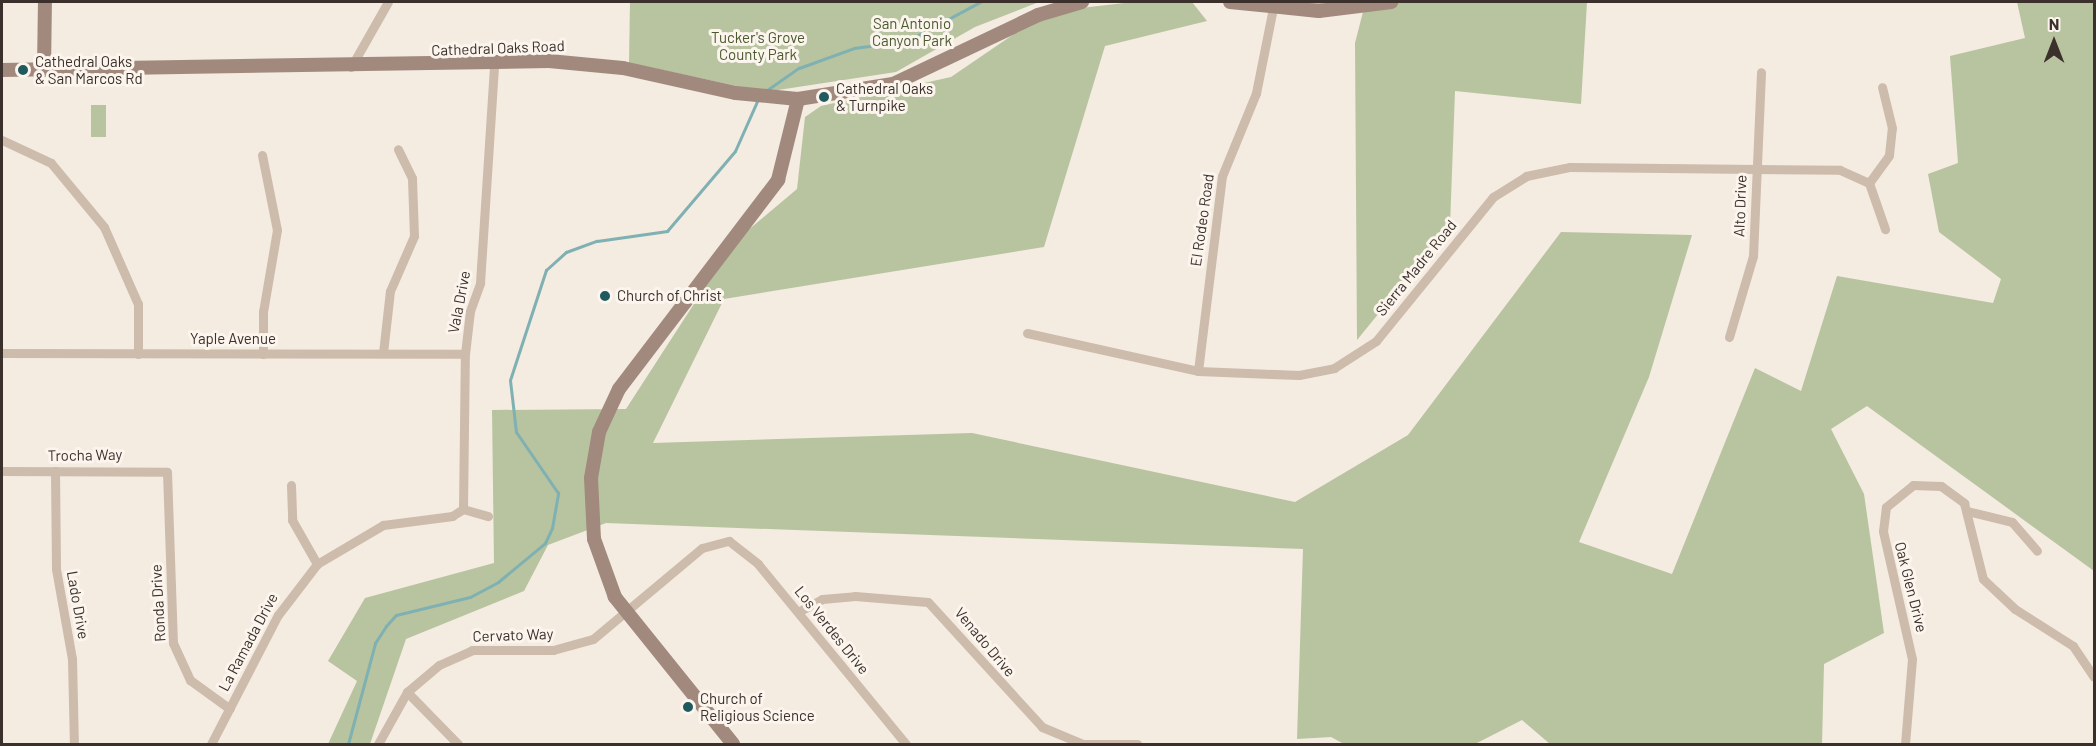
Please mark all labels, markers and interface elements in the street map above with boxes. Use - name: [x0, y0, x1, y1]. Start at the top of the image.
- north arrow: [2024, 12, 2084, 72]
- park label: San Antonio Canyon Park: [872, 14, 952, 49]
- text: N: [2049, 14, 2059, 33]
- park label: Tucker's Grove County Park: [711, 28, 805, 63]
- street label: Cathedral Oaks Road: [431, 37, 565, 59]
- place label: Cathedral Oaks & San Marcos Rd: [35, 52, 143, 87]
- marker: Cathedral Oaks & San Marcos Rd: [16, 63, 30, 77]
- place label: Cathedral Oaks & Turnpike: [836, 79, 933, 114]
- marker: Cathedral Oaks & Turnpike: [817, 90, 831, 104]
- street label: El Rodeo Road: [1187, 173, 1217, 267]
- street label: Alto Drive: [1730, 175, 1750, 237]
- street label: Sierra Madre Road: [1372, 216, 1460, 320]
- street label: Vala Drive: [444, 269, 474, 335]
- place label: Church of Christ: [617, 287, 722, 305]
- marker: Church of Christ: [598, 289, 612, 303]
- street label: Yaple Avenue: [190, 330, 276, 348]
- street label: Trocha Way: [47, 445, 123, 465]
- street label: Oak Glen Drive: [1891, 540, 1931, 634]
- street label: Ronda Drive: [147, 564, 169, 642]
- street label: Lado Drive: [63, 569, 93, 641]
- street label: Los Verdes Drive: [791, 582, 873, 678]
- street label: La Ramada Drive: [215, 590, 281, 694]
- street label: Venado Drive: [951, 604, 1019, 680]
- street label: Cervato Way: [472, 625, 554, 645]
- place label: Church of Religious Science: [700, 689, 815, 724]
- marker: Church of Religious Science: [681, 700, 695, 714]

